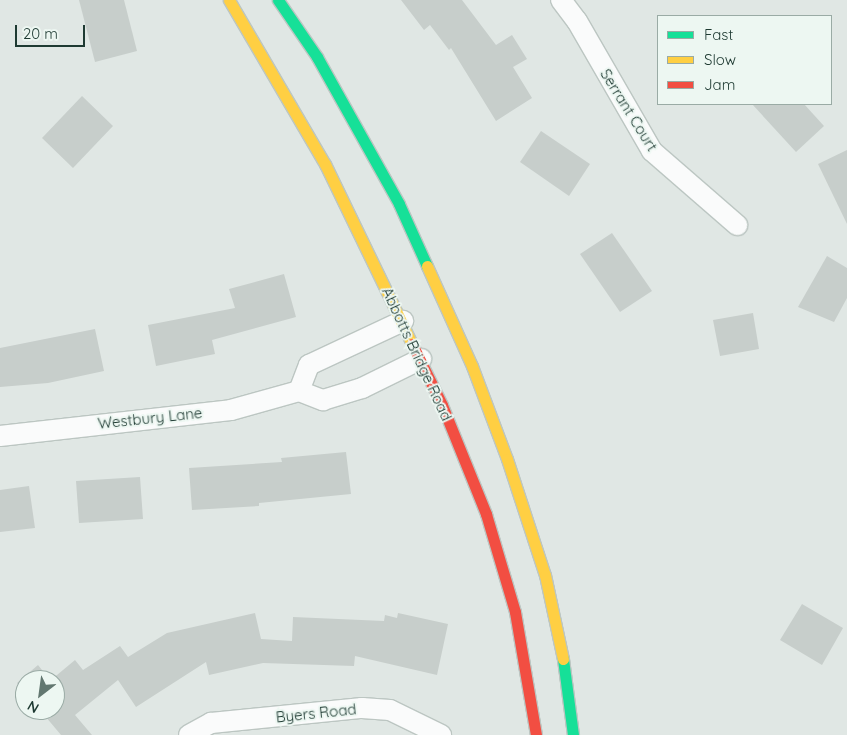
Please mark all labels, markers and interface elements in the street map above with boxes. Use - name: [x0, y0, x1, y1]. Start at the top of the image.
- scale bar: [18, 15, 88, 47]
- legend: [657, 15, 832, 105]
- text: 20 m: [23, 24, 58, 43]
- text: Fast: [704, 25, 733, 44]
- text: Slow: [704, 50, 736, 69]
- street label: Serrant Court: [597, 66, 661, 154]
- text: Jam: [704, 75, 735, 94]
- street label: Abbotts Bridge Road: [378, 284, 456, 424]
- street label: Westbury Lane: [97, 404, 203, 432]
- north arrow: [15, 670, 65, 720]
- text: N: [24, 697, 42, 717]
- street label: Byers Road: [275, 700, 357, 726]

